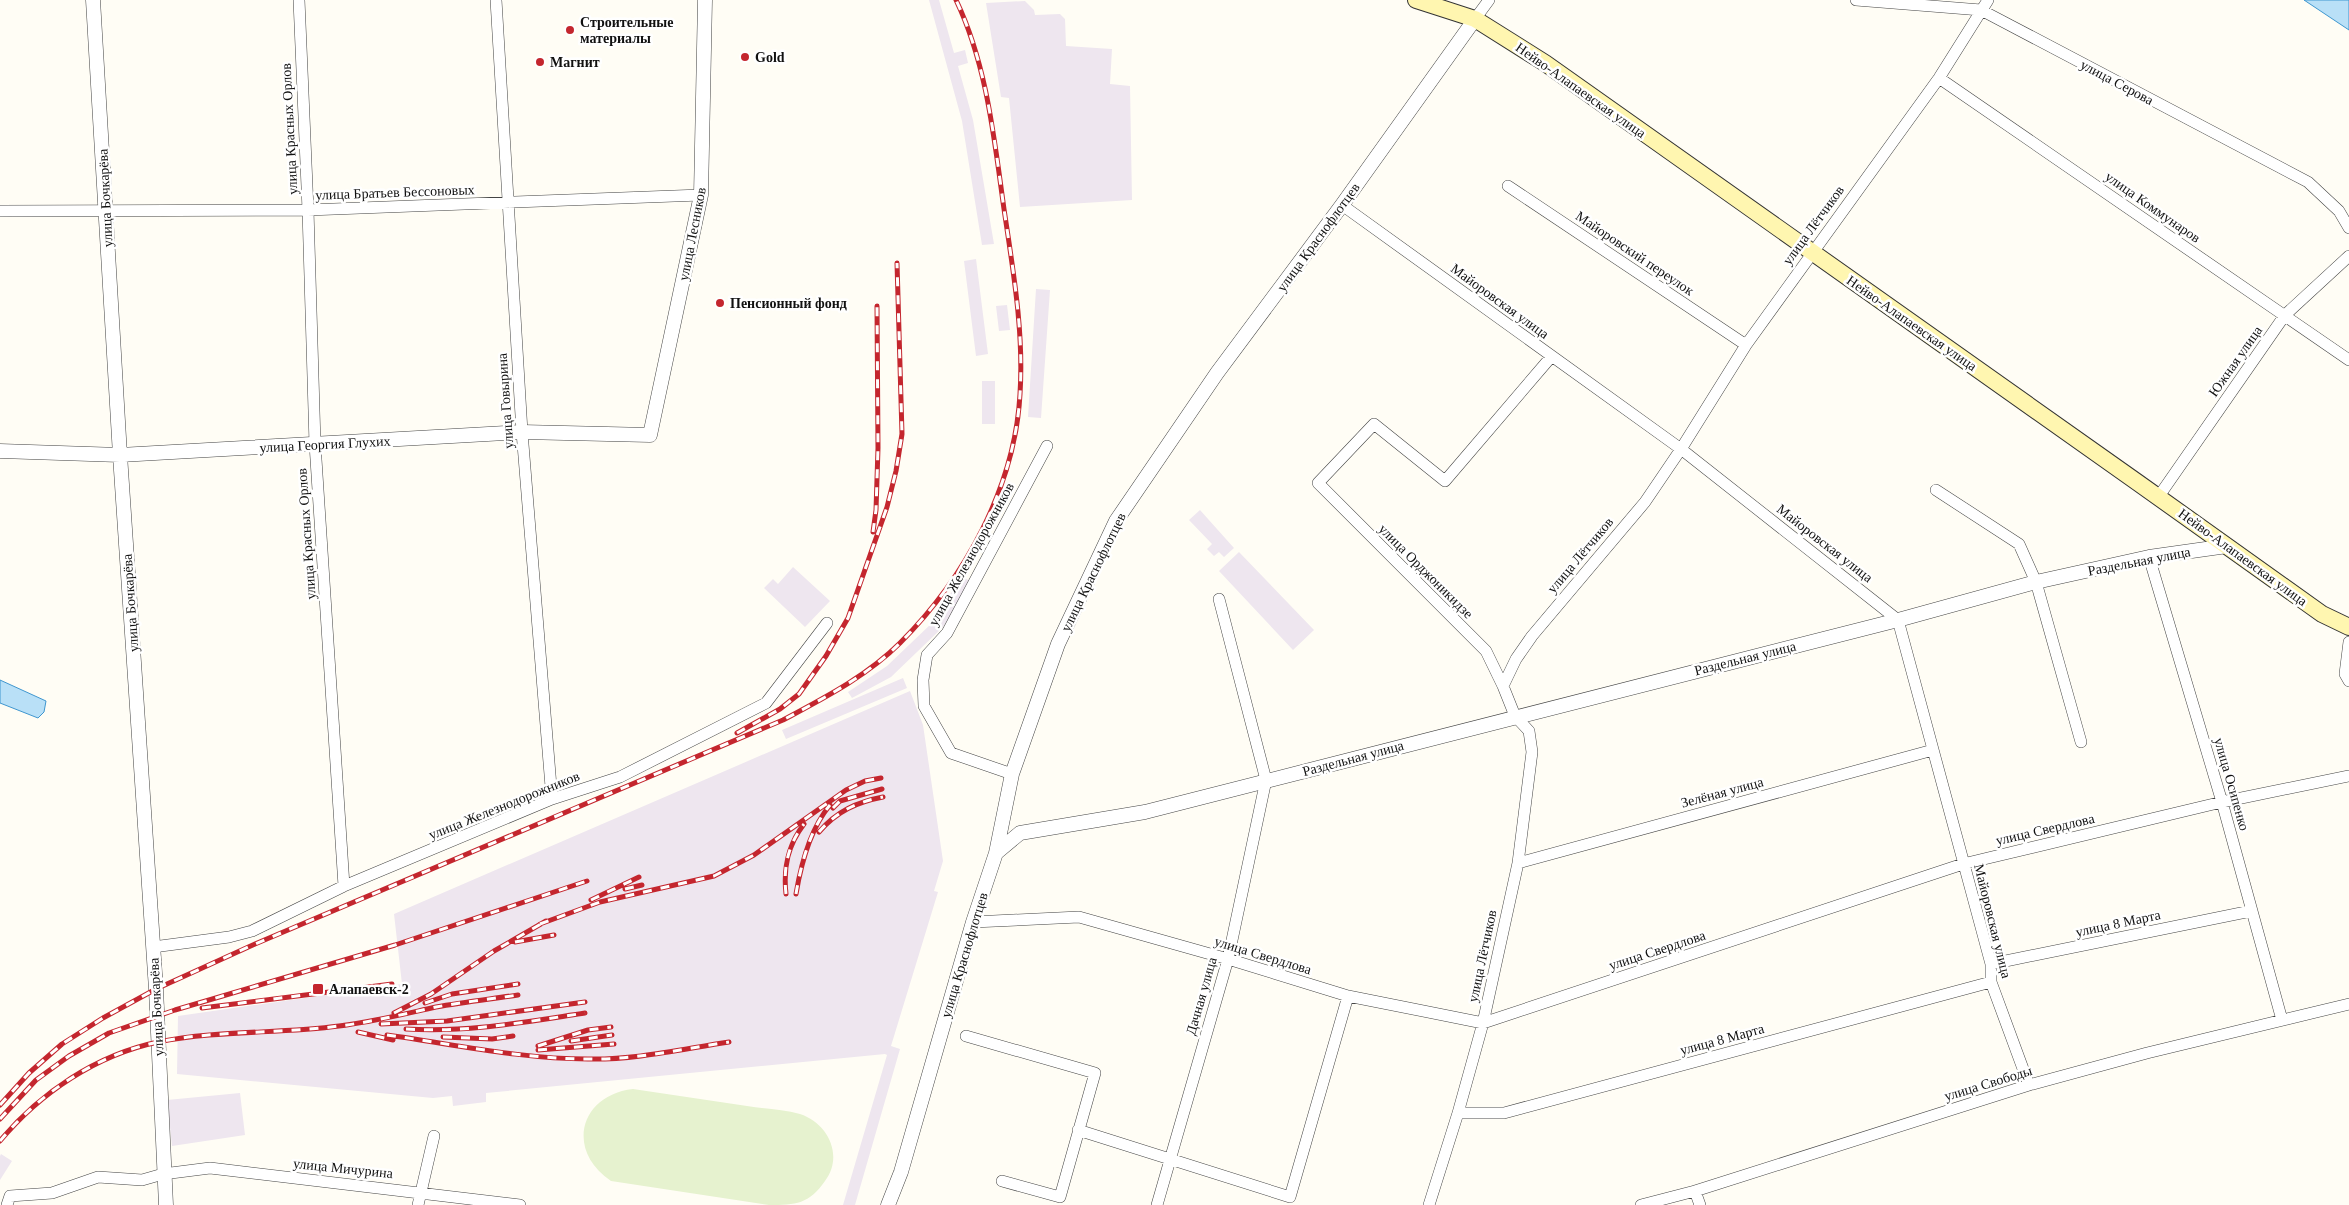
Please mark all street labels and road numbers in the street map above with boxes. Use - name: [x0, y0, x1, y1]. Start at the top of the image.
- street label: Нейво-Алапаевская улица: [1513, 40, 1649, 141]
- street label: улица Серова: [2078, 57, 2156, 108]
- street label: улица Красных Орлов: [279, 62, 300, 195]
- street label: улица Бочкарёва: [95, 148, 116, 248]
- street label: улица Коммунаров: [2102, 169, 2203, 246]
- street label: улица Краснофлотцев: [1274, 180, 1363, 294]
- street label: улица Братьев Бессоновых: [315, 182, 475, 203]
- street label: улица Лётчиков: [1780, 182, 1847, 268]
- street label: улица Лесников: [676, 186, 709, 282]
- street label: Майоровский переулок: [1573, 208, 1697, 299]
- street label: Майоровская улица: [1448, 261, 1552, 342]
- street label: Нейво-Алапаевская улица: [1844, 273, 1980, 374]
- street label: Южная улица: [2206, 323, 2266, 399]
- street label: улица Говырина: [495, 352, 516, 449]
- street label: улица Георгия Глухих: [259, 434, 391, 455]
- street label: улица Красных Орлов: [294, 467, 319, 600]
- street label: улица Железнодорожников: [926, 480, 1017, 628]
- street label: Майоровская улица: [1774, 501, 1876, 586]
- street label: Нейво-Алапаевская улица: [2176, 506, 2310, 610]
- street label: улица Краснофлотцев: [1058, 510, 1129, 634]
- street label: улица Лётчиков: [1544, 514, 1617, 596]
- street label: улица Орджоникидзе: [1376, 521, 1476, 621]
- street label: Раздельная улица: [2087, 544, 2192, 579]
- street label: улица Бочкарёва: [120, 553, 141, 653]
- street label: Раздельная улица: [1693, 638, 1798, 678]
- street label: улица Осипенко: [2211, 736, 2252, 832]
- street label: Раздельная улица: [1301, 738, 1406, 779]
- street label: улица Железнодорожников: [427, 768, 582, 843]
- street label: Зелёная улица: [1679, 774, 1766, 811]
- street label: улица Свердлова: [1994, 811, 2097, 848]
- street label: Майоровская улица: [1971, 862, 2014, 981]
- street label: улица Краснофлотцев: [938, 890, 991, 1020]
- street label: улица 8 Марта: [2074, 907, 2163, 940]
- street label: улица Лётчиков: [1465, 908, 1500, 1004]
- street label: улица Свердлова: [1607, 928, 1708, 973]
- street label: улица Свердлова: [1213, 934, 1314, 978]
- street label: Дачная улица: [1183, 955, 1220, 1037]
- street label: улица Бочкарёва: [146, 957, 167, 1057]
- street label: улица 8 Марта: [1678, 1021, 1767, 1058]
- street label: улица Свободы: [1942, 1063, 2034, 1104]
- street label: улица Мичурина: [292, 1156, 394, 1181]

